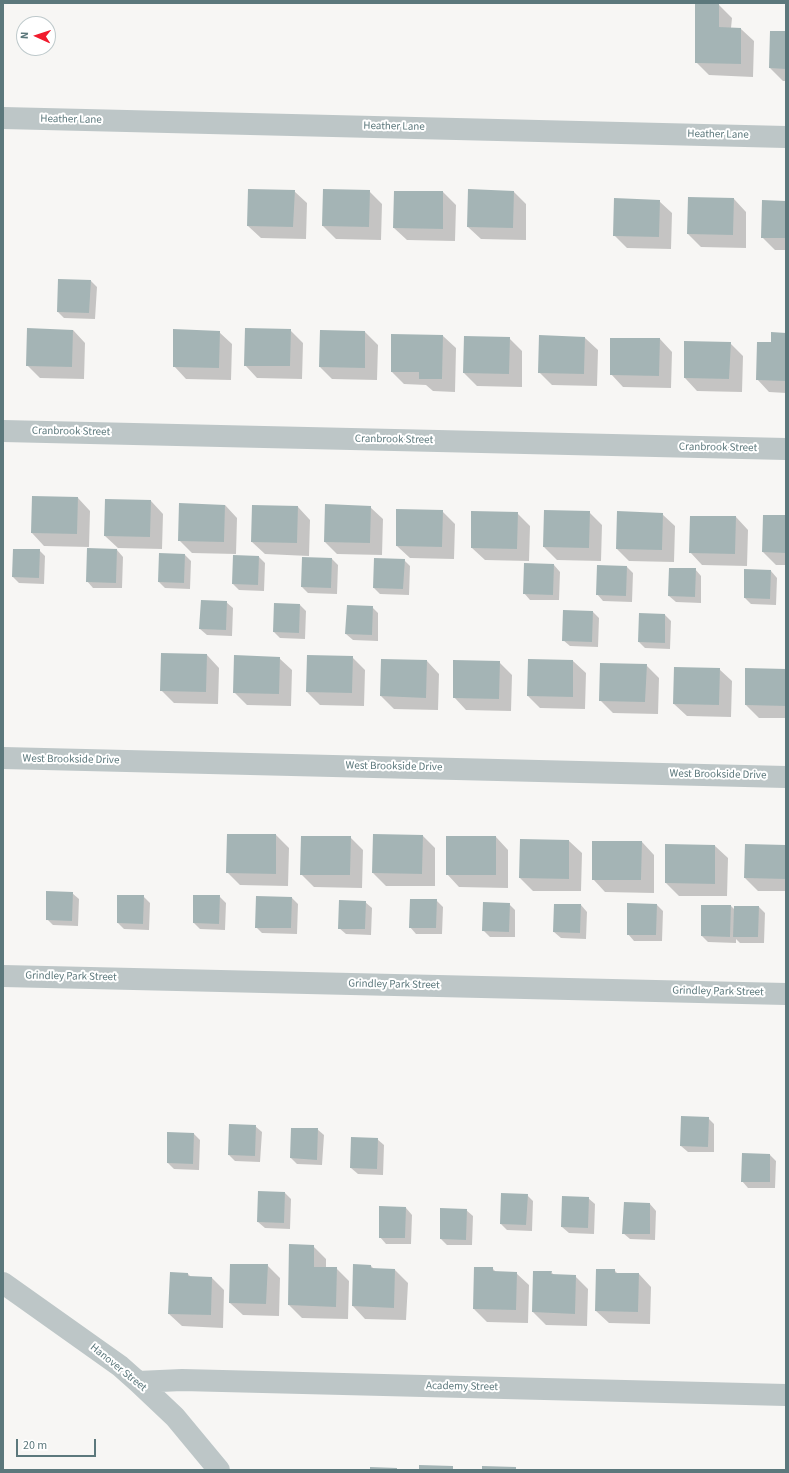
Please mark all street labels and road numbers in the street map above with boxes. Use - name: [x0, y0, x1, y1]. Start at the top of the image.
- street label: Heather Lane: [40, 113, 102, 127]
- street label: Heather Lane: [363, 120, 425, 134]
- street label: Heather Lane: [687, 128, 749, 142]
- street label: Cranbrook Street: [32, 425, 110, 439]
- street label: Cranbrook Street: [355, 433, 433, 447]
- street label: Cranbrook Street: [679, 441, 757, 455]
- street label: West Brookside Drive: [22, 753, 120, 767]
- street label: West Brookside Drive: [345, 760, 443, 774]
- street label: West Brookside Drive: [669, 768, 767, 782]
- street label: Grindley Park Street: [25, 970, 117, 984]
- street label: Grindley Park Street: [348, 978, 440, 992]
- street label: Grindley Park Street: [672, 985, 764, 999]
- street label: Hanover Street: [87, 1341, 149, 1395]
- street label: Academy Street: [426, 1380, 498, 1394]

